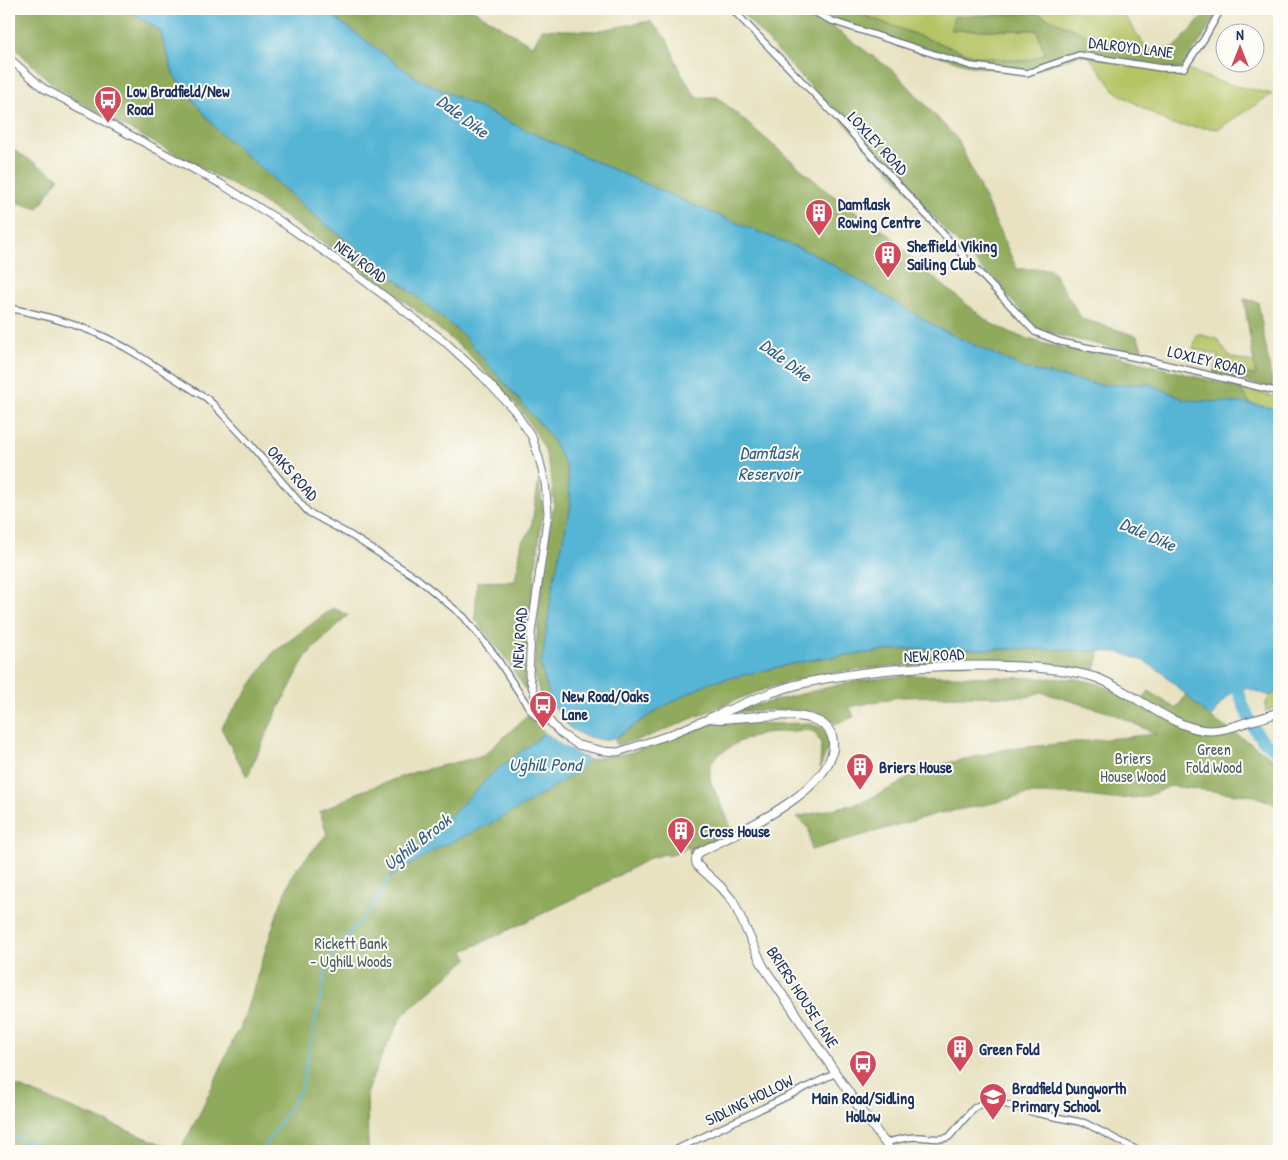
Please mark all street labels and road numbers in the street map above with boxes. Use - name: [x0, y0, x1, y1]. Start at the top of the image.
- street label: DALROYD LANE: [1087, 31, 1175, 63]
- street label: LOXLEY ROAD: [843, 106, 914, 180]
- street label: NEW ROAD: [330, 234, 392, 288]
- street label: LOXLEY ROAD: [1166, 340, 1249, 380]
- street label: OAKS ROAD: [262, 440, 324, 506]
- street label: NEW ROAD: [506, 607, 532, 669]
- street label: NEW ROAD: [903, 642, 965, 668]
- street label: BRIERS HOUSE LANE: [762, 942, 844, 1052]
- street label: SIDLING HOLLOW: [701, 1069, 797, 1131]

